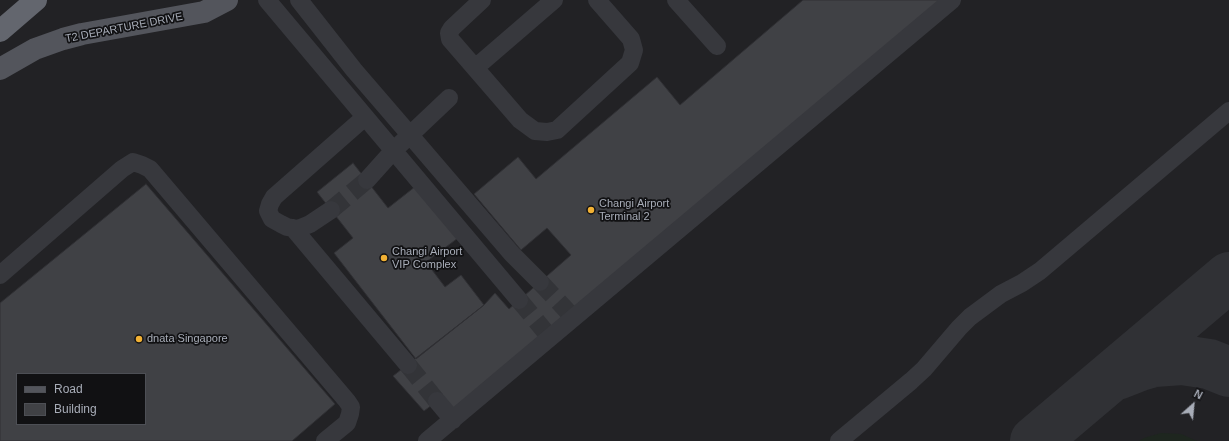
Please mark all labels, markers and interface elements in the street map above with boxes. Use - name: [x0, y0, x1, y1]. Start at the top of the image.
- street label: T2 DEPARTURE DRIVE: [64, 10, 184, 46]
- place label: Changi Airport Terminal 2: [599, 197, 669, 223]
- marker: Changi Airport Terminal 2: [586, 205, 596, 215]
- place label: Changi Airport VIP Complex: [392, 245, 462, 271]
- marker: Changi Airport VIP Complex: [379, 253, 389, 263]
- place label: dnata Singapore: [147, 332, 228, 346]
- marker: dnata Singapore: [134, 334, 144, 344]
- legend: [16, 373, 146, 425]
- text: Road: [54, 382, 83, 396]
- north arrow: [1173, 385, 1213, 425]
- text: N: [1192, 387, 1205, 401]
- text: Building: [54, 402, 97, 416]

